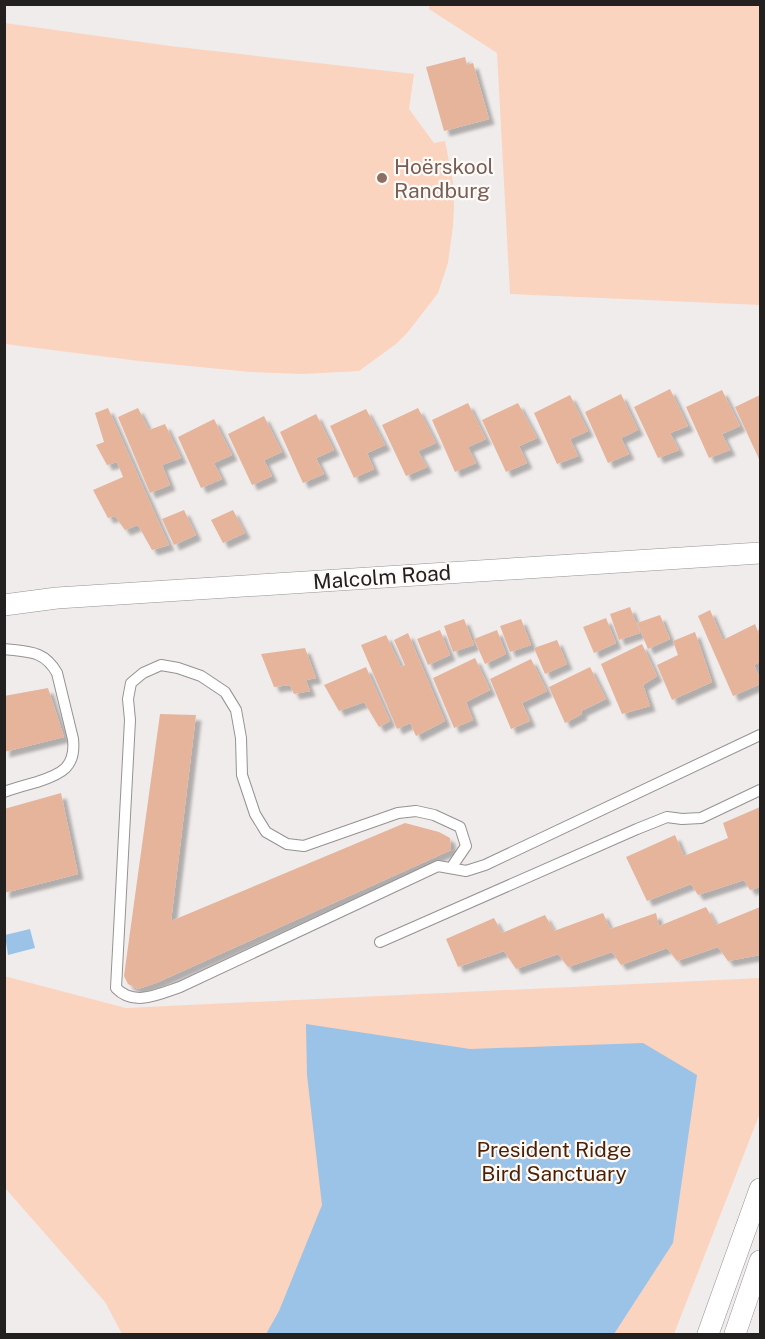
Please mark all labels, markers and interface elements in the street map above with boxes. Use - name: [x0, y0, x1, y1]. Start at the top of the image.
- place label: Hoërskool Randburg: [394, 154, 494, 203]
- marker: Hoërskool Randburg: [375, 171, 389, 185]
- street label: Malcolm Road: [312, 560, 452, 594]
- park label: President Ridge Bird Sanctuary: [477, 1137, 631, 1186]

